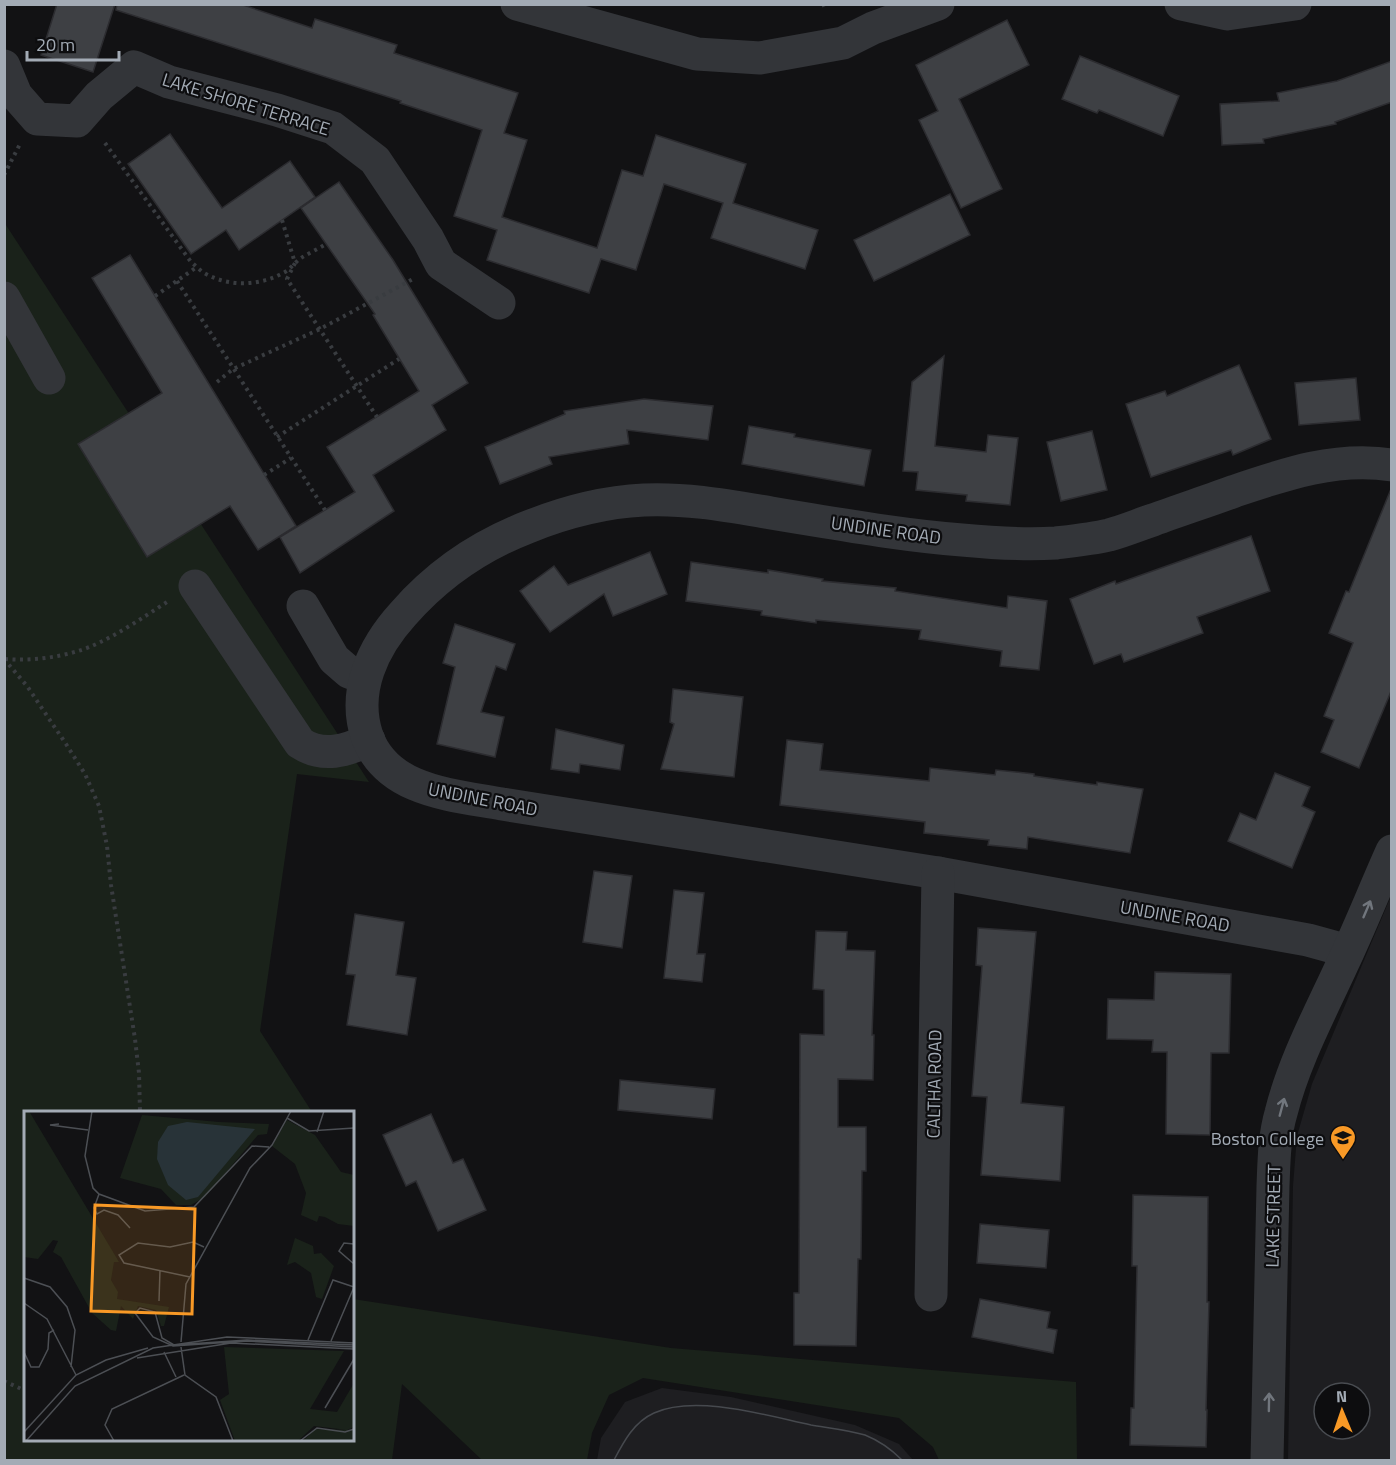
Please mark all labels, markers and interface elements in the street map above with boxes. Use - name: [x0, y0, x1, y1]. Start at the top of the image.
- scale bar: [27, 24, 118, 62]
- text: 20 m: [36, 31, 75, 58]
- street label: LAKE SHORE TERRACE: [159, 66, 333, 142]
- street label: UNDINE ROAD: [829, 509, 943, 551]
- street label: UNDINE ROAD: [426, 775, 540, 823]
- street label: UNDINE ROAD: [1118, 893, 1232, 939]
- one-way arrow: [1362, 900, 1373, 918]
- street label: CALTHA ROAD: [920, 1029, 948, 1139]
- one-way arrow: [1277, 1098, 1289, 1117]
- inset map: [24, 1111, 354, 1441]
- school or university icon: Boston College: [1328, 1123, 1358, 1161]
- place label: Boston College: [1211, 1125, 1324, 1152]
- street label: LAKE STREET: [1259, 1164, 1287, 1268]
- north arrow: [1312, 1381, 1372, 1441]
- text: N: [1336, 1384, 1347, 1408]
- one-way arrow: [1263, 1393, 1274, 1413]

